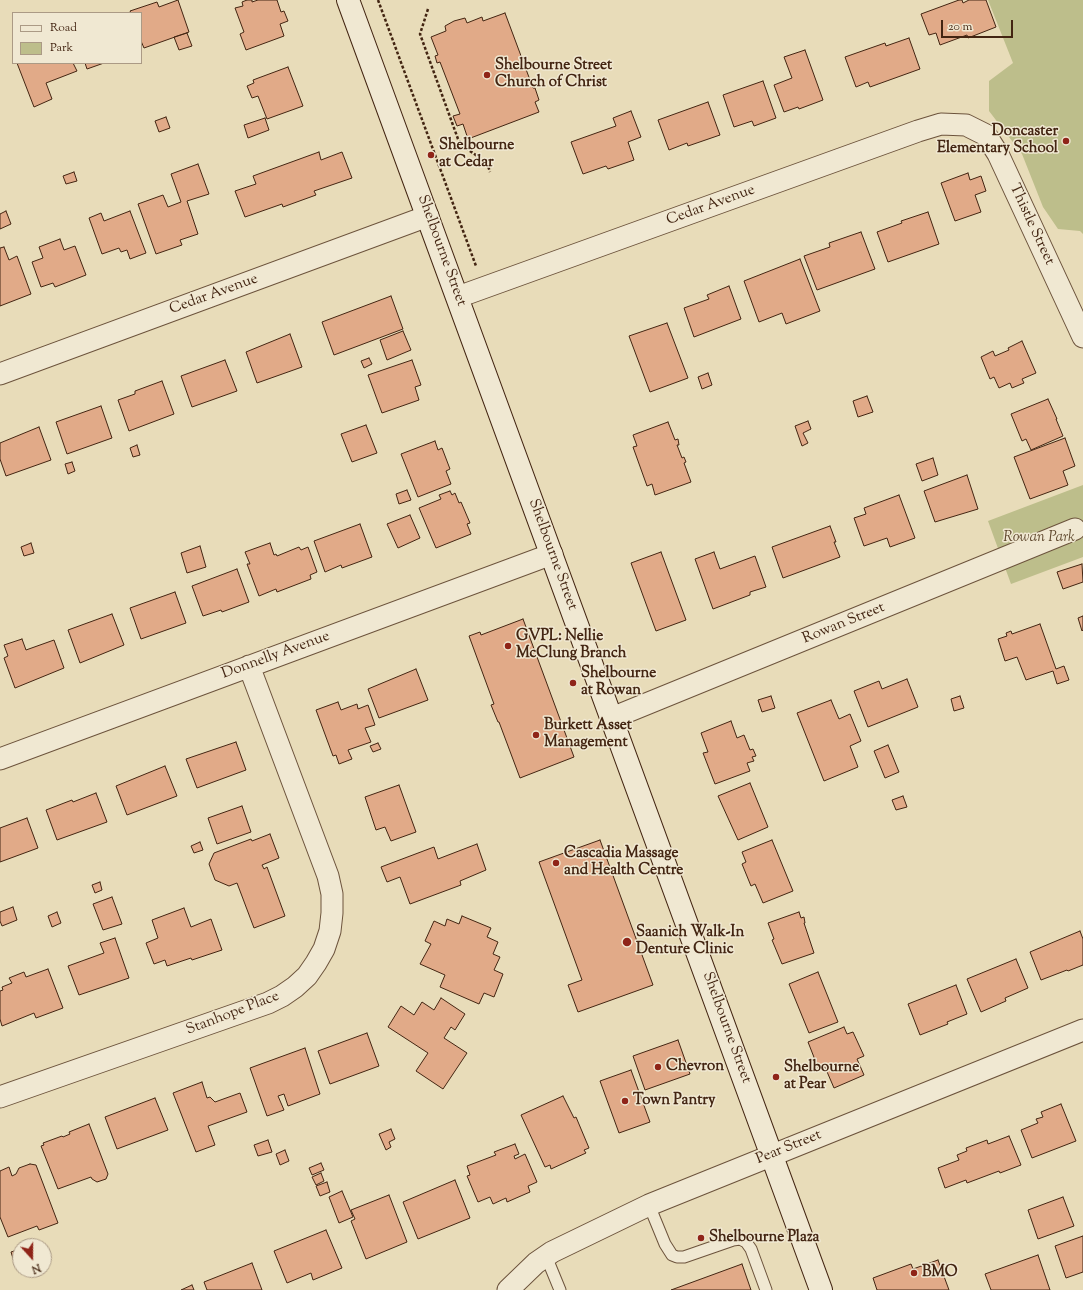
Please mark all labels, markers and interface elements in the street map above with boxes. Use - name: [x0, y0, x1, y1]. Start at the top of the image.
- legend: [12, 12, 142, 64]
- scale bar: [943, 12, 1015, 38]
- text: 20 m: [948, 18, 972, 36]
- text: Road: [50, 19, 77, 37]
- text: Park: [50, 39, 73, 57]
- place label: Shelbourne Street Church of Christ: [495, 57, 612, 92]
- marker: Shelbourne Street Church of Christ: [482, 70, 492, 80]
- place label: Doncaster Elementary School: [937, 123, 1058, 158]
- marker: Doncaster Elementary School: [1061, 136, 1071, 146]
- place label: Shelbourne at Cedar: [439, 137, 514, 172]
- marker: Shelbourne at Cedar: [426, 150, 436, 160]
- street label: Cedar Avenue: [664, 182, 758, 230]
- street label: Thistle Street: [1004, 182, 1058, 268]
- street label: Shelbourne Street: [413, 193, 469, 309]
- street label: Cedar Avenue: [167, 271, 261, 319]
- street label: Shelbourne Street: [524, 497, 580, 613]
- park label: Rowan Park: [1003, 529, 1075, 547]
- street label: Rowan Street: [800, 599, 888, 649]
- street label: Donnelly Avenue: [220, 628, 332, 684]
- place label: GVPL: Nellie McClung Branch: [516, 628, 627, 663]
- marker: GVPL: Nellie McClung Branch: [503, 641, 513, 651]
- place label: Shelbourne at Rowan: [581, 665, 656, 700]
- marker: Shelbourne at Rowan: [568, 678, 578, 688]
- place label: Burkett Asset Management: [544, 717, 632, 752]
- marker: Burkett Asset Management: [531, 730, 541, 740]
- place label: Cascadia Massage and Health Centre: [564, 845, 683, 880]
- marker: Cascadia Massage and Health Centre: [551, 858, 561, 868]
- place label: Saanich Walk-In Denture Clinic: [636, 924, 744, 959]
- marker: Saanich Walk-In Denture Clinic: [621, 936, 633, 948]
- street label: Shelbourne Street: [698, 970, 754, 1086]
- street label: Stanhope Place: [184, 988, 282, 1040]
- place label: Chevron: [666, 1058, 724, 1076]
- place label: Shelbourne at Pear: [784, 1059, 859, 1094]
- marker: Chevron: [653, 1062, 663, 1072]
- marker: Shelbourne at Pear: [771, 1072, 781, 1082]
- place label: Town Pantry: [633, 1092, 715, 1110]
- marker: Town Pantry: [620, 1096, 630, 1106]
- street label: Pear Street: [754, 1127, 824, 1169]
- place label: Shelbourne Plaza: [709, 1229, 820, 1247]
- marker: Shelbourne Plaza: [696, 1233, 706, 1243]
- north arrow: [12, 1238, 52, 1278]
- text: N: [29, 1259, 43, 1277]
- place label: BMO: [922, 1264, 958, 1282]
- marker: BMO: [909, 1268, 919, 1278]

